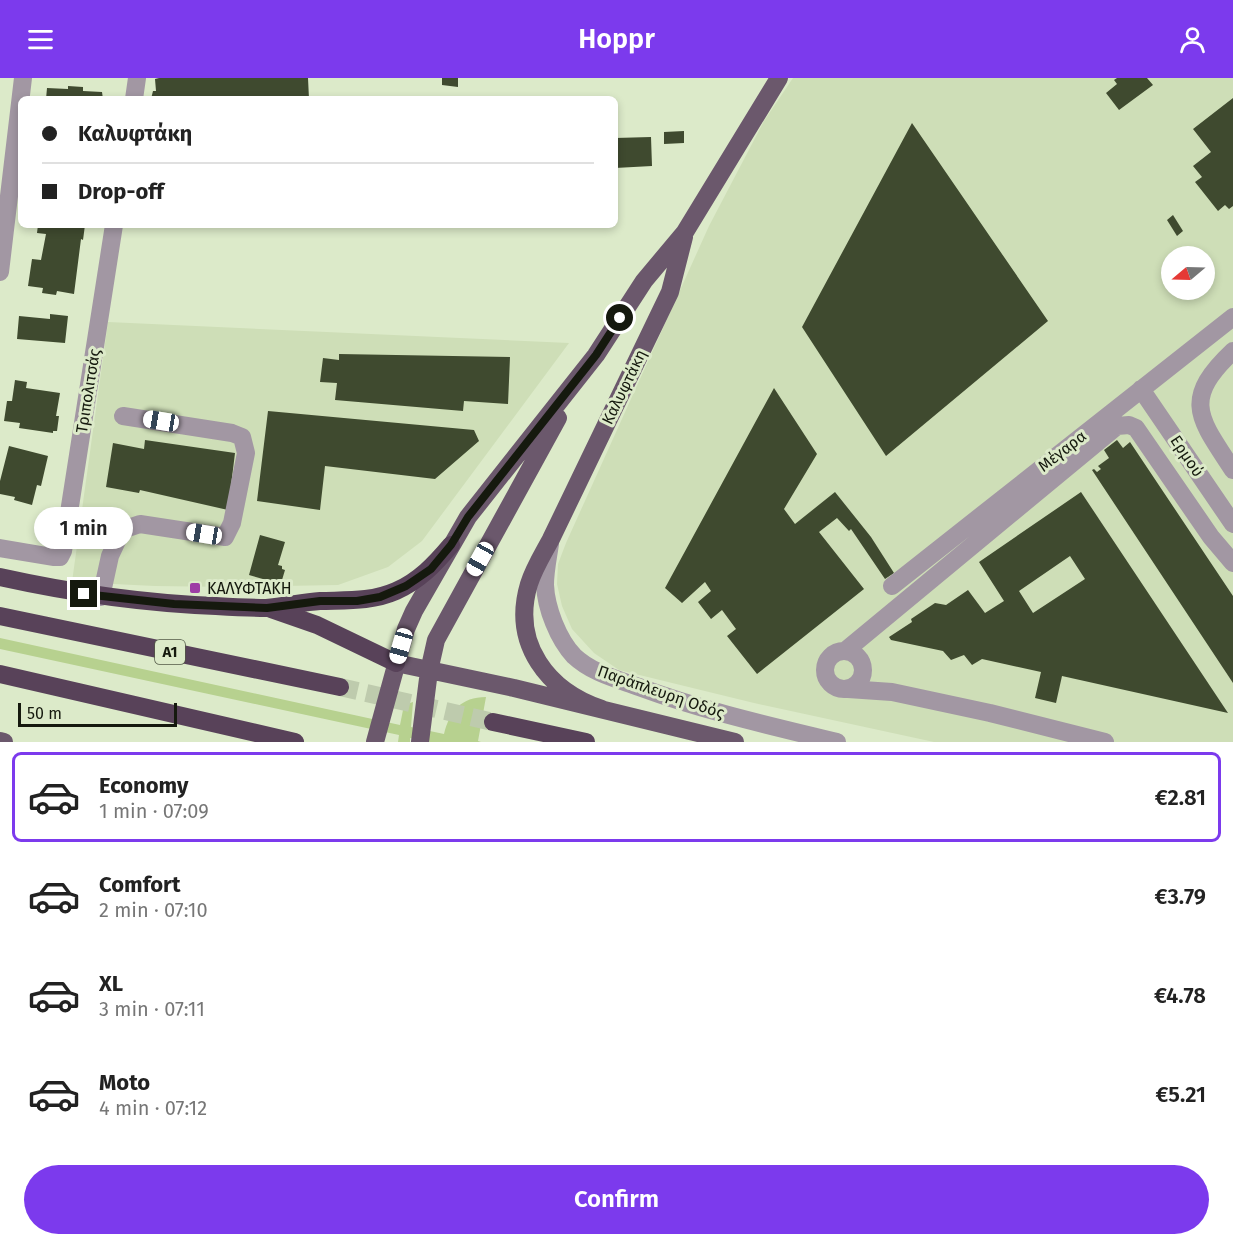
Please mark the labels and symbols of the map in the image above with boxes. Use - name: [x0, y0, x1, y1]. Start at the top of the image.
- north arrow: [1161, 246, 1215, 300]
- route start: [606, 304, 633, 331]
- street label: Καλυφτάκη: [598, 346, 650, 428]
- street label: Τριπολιτσάς: [72, 347, 104, 434]
- car: [142, 409, 180, 433]
- street label: Μέγαρα: [1034, 426, 1090, 476]
- street label: Ερμού: [1166, 432, 1208, 480]
- callout: 1 min: [34, 507, 134, 549]
- car: [185, 522, 223, 546]
- car: [463, 539, 497, 579]
- place label: ΚΑΛΥΦΤΑΚΗ: [207, 579, 292, 598]
- route end: [70, 580, 97, 607]
- marker: ΚΑΛΥΦΤΑΚΗ: [188, 581, 202, 595]
- car: [387, 626, 415, 666]
- road number: Α1: [155, 640, 185, 664]
- street label: Παράπλευρη Οδός: [595, 661, 727, 723]
- scale bar: [18, 700, 177, 728]

